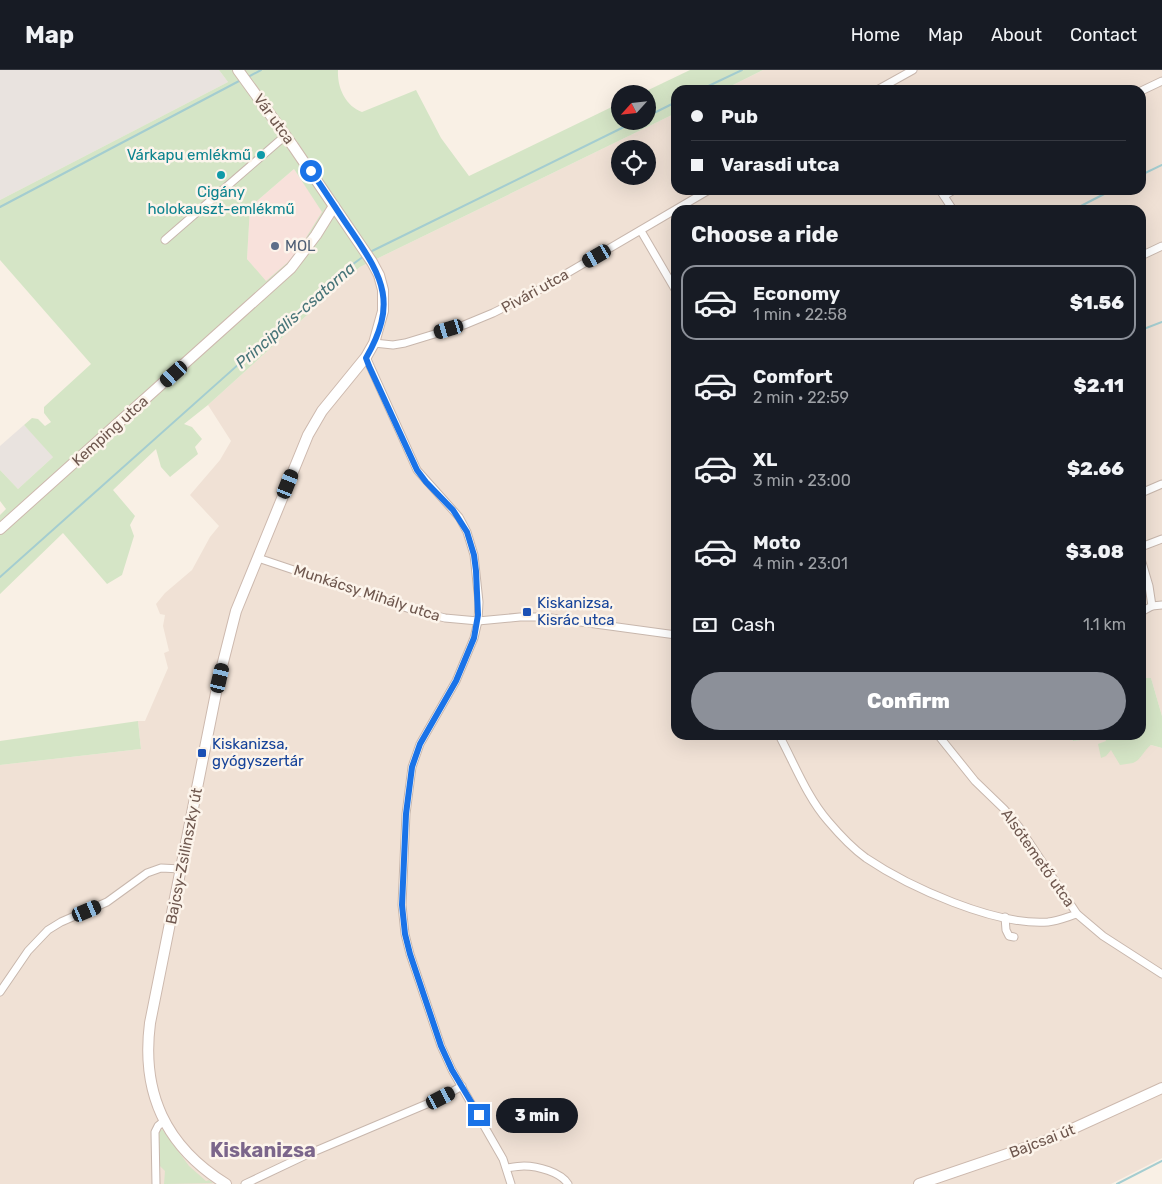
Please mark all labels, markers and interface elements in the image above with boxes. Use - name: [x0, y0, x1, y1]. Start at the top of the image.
- text: Map: [25, 21, 74, 49]
- text: Home: [851, 24, 900, 46]
- text: Map: [928, 24, 963, 46]
- text: About: [991, 24, 1042, 46]
- text: Contact: [1070, 24, 1137, 46]
- north arrow: [611, 85, 656, 130]
- map controls: [611, 85, 656, 185]
- street label: Vár utca: [250, 90, 298, 148]
- text: Pub: [721, 105, 758, 128]
- button: locate: [611, 140, 656, 185]
- place label: Várkapu emlékmű: [127, 146, 251, 164]
- marker: Várkapu emlékmű: [255, 149, 267, 161]
- text: Varasdi utca: [721, 153, 839, 176]
- route start: [300, 160, 322, 182]
- marker: Cigány holokauszt-emlékmű: [215, 169, 227, 181]
- place label: Cigány holokauszt-emlékmű: [147, 183, 295, 218]
- text: Choose a ride: [691, 221, 838, 248]
- place label: MOL: [285, 237, 316, 255]
- marker: MOL: [269, 240, 281, 252]
- car: [580, 242, 613, 270]
- water label: Principális-csatorna: [232, 258, 359, 372]
- street label: Pivári utca: [498, 265, 572, 317]
- icon: car: [693, 280, 738, 325]
- text: Economy: [753, 282, 840, 305]
- text: $1.56: [1070, 291, 1124, 314]
- text: 1 min · 22:58: [753, 305, 847, 324]
- car: [432, 317, 465, 341]
- car: [157, 358, 190, 390]
- icon: car: [693, 363, 738, 408]
- text: Comfort: [753, 365, 833, 388]
- text: $2.11: [1074, 374, 1124, 397]
- text: 2 min · 22:59: [753, 388, 849, 407]
- street label: Kemping utca: [68, 392, 152, 470]
- icon: car: [693, 446, 738, 491]
- text: XL: [753, 448, 777, 471]
- text: $2.66: [1067, 457, 1124, 480]
- car: [275, 467, 300, 501]
- text: 3 min · 23:00: [753, 471, 851, 490]
- icon: car: [693, 529, 738, 574]
- text: Moto: [753, 531, 801, 554]
- text: $3.08: [1066, 540, 1124, 563]
- text: 4 min · 23:01: [753, 554, 848, 573]
- street label: Munkácsy Mihály utca: [292, 561, 442, 625]
- place label: Kiskanizsa, Kisrác utca: [537, 594, 615, 629]
- marker: Kiskanizsa, Kisrác utca: [521, 606, 533, 618]
- icon: cash: [691, 611, 719, 639]
- text: Cash: [731, 613, 775, 636]
- text: 1.1 km: [1083, 615, 1126, 634]
- car: [209, 662, 230, 694]
- button: Confirm: [691, 672, 1126, 730]
- place label: Kiskanizsa, gyógyszertár: [212, 735, 304, 770]
- marker: Kiskanizsa, gyógyszertár: [196, 747, 208, 759]
- street label: Bajcsy-Zsilinszky út: [162, 786, 206, 926]
- street label: Alsótemető utca: [998, 806, 1078, 910]
- car: [70, 898, 103, 924]
- car: [424, 1085, 457, 1111]
- callout: 3 min: [496, 1098, 579, 1132]
- route end: [468, 1104, 490, 1126]
- text: 3 min: [515, 1106, 559, 1125]
- street label: Bajcsai út: [1007, 1120, 1077, 1162]
- district label: Kiskanizsa: [210, 1138, 316, 1162]

